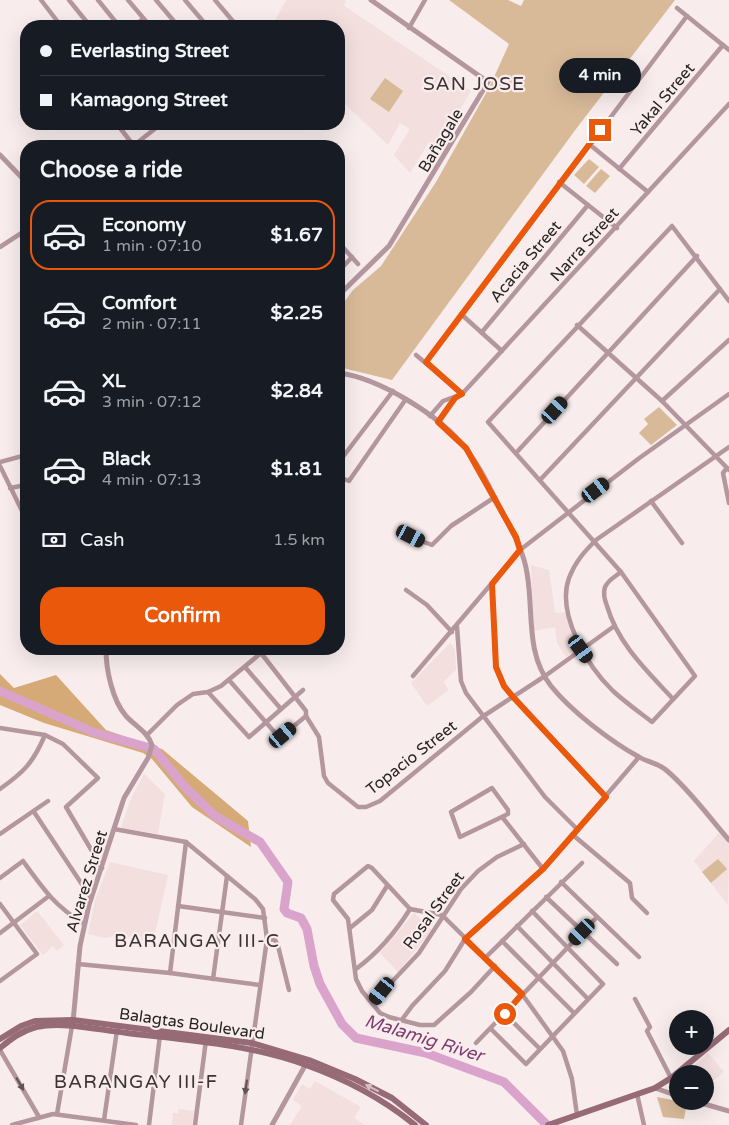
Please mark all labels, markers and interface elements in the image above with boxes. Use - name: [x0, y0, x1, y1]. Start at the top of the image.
- text: Everlasting Street: [70, 40, 229, 62]
- callout: 4 min: [559, 58, 641, 92]
- street label: Yakal Street: [626, 59, 699, 140]
- text: 4 min: [579, 65, 621, 85]
- district label: SAN JOSE: [423, 73, 525, 95]
- text: Kamagong Street: [70, 89, 228, 111]
- street label: Bañagale: [414, 105, 468, 176]
- route end: [589, 119, 611, 141]
- text: Choose a ride: [40, 157, 183, 183]
- street label: Narra Street: [546, 203, 623, 286]
- icon: car: [42, 213, 87, 258]
- text: Economy: [102, 214, 186, 236]
- street label: Acacia Street: [486, 217, 566, 307]
- text: $1.67: [271, 224, 323, 246]
- text: 1 min · 07:10: [102, 236, 201, 256]
- icon: car: [42, 291, 87, 336]
- text: Comfort: [102, 292, 176, 314]
- text: $2.25: [271, 302, 323, 324]
- text: 2 min · 07:11: [102, 314, 201, 334]
- icon: car: [42, 369, 87, 414]
- text: XL: [102, 370, 126, 392]
- text: $2.84: [271, 380, 323, 402]
- text: 3 min · 07:12: [102, 392, 201, 412]
- car: [539, 394, 570, 426]
- icon: car: [42, 447, 87, 492]
- text: Black: [102, 448, 151, 470]
- text: $1.81: [271, 458, 323, 480]
- text: 4 min · 07:13: [102, 470, 201, 490]
- car: [579, 475, 612, 505]
- car: [394, 523, 427, 549]
- icon: cash: [40, 526, 68, 554]
- text: Cash: [80, 529, 125, 551]
- text: 1.5 km: [273, 530, 325, 550]
- button: Confirm: [40, 587, 325, 645]
- car: [566, 632, 595, 666]
- street label: Topacio Street: [362, 716, 461, 799]
- car: [266, 720, 299, 750]
- street label: Alvarez Street: [62, 828, 112, 935]
- street label: Rosal Street: [399, 868, 469, 954]
- car: [566, 916, 597, 948]
- district label: BARANGAY III-C: [114, 930, 280, 952]
- car: [366, 975, 397, 1007]
- route start: [494, 1003, 516, 1025]
- street label: Balagtas Boulevard: [118, 1004, 266, 1044]
- water label: Malamig River: [362, 1010, 488, 1067]
- map controls: [669, 1010, 714, 1110]
- button: +: [669, 1010, 714, 1055]
- button: −: [669, 1065, 714, 1110]
- district label: BARANGAY III-F: [54, 1071, 218, 1093]
- one-way arrow: [16, 1076, 24, 1091]
- one-way arrow: [242, 1080, 250, 1096]
- one-way arrow: [365, 1084, 379, 1092]

